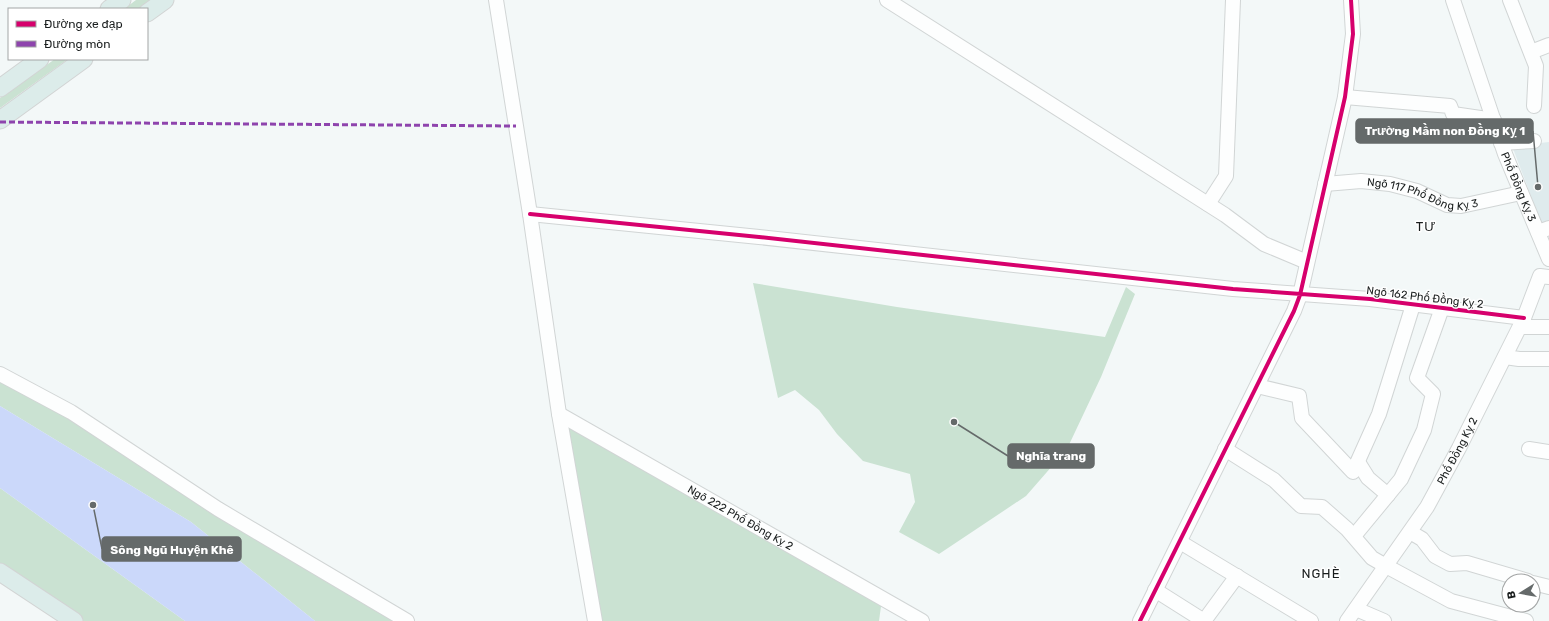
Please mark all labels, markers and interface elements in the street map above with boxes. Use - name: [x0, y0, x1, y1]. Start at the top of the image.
- legend: [8, 8, 148, 60]
- text: Đường xe đạp: [44, 17, 123, 31]
- text: Đường mòn: [44, 37, 110, 51]
- callout: Trường Mầm non Đồng Kỵ 1: [1356, 119, 1533, 143]
- text: Trường Mầm non Đồng Kỵ 1: [1365, 123, 1525, 138]
- street label: Phố Đồng Kỵ 3: [1498, 150, 1539, 224]
- street label: Ngõ 117 Phố Đồng Kỵ 3: [1366, 176, 1480, 213]
- district label: TƯ: [1416, 219, 1436, 234]
- street label: Ngõ 162 Phố Đồng Kỵ 2: [1366, 283, 1484, 311]
- street label: Phố Đồng Kỵ 2: [1434, 415, 1480, 487]
- callout: Nghĩa trang: [1008, 444, 1094, 468]
- text: Nghĩa trang: [1016, 449, 1086, 463]
- street label: Ngõ 222 Phố Đồng Kỵ 2: [685, 483, 795, 553]
- callout: Sông Ngũ Huyện Khê: [102, 537, 241, 561]
- text: Sông Ngũ Huyện Khê: [110, 543, 234, 557]
- district label: NGHÈ: [1301, 566, 1341, 581]
- north arrow: [1501, 573, 1541, 613]
- text: B: [1505, 590, 1519, 600]

